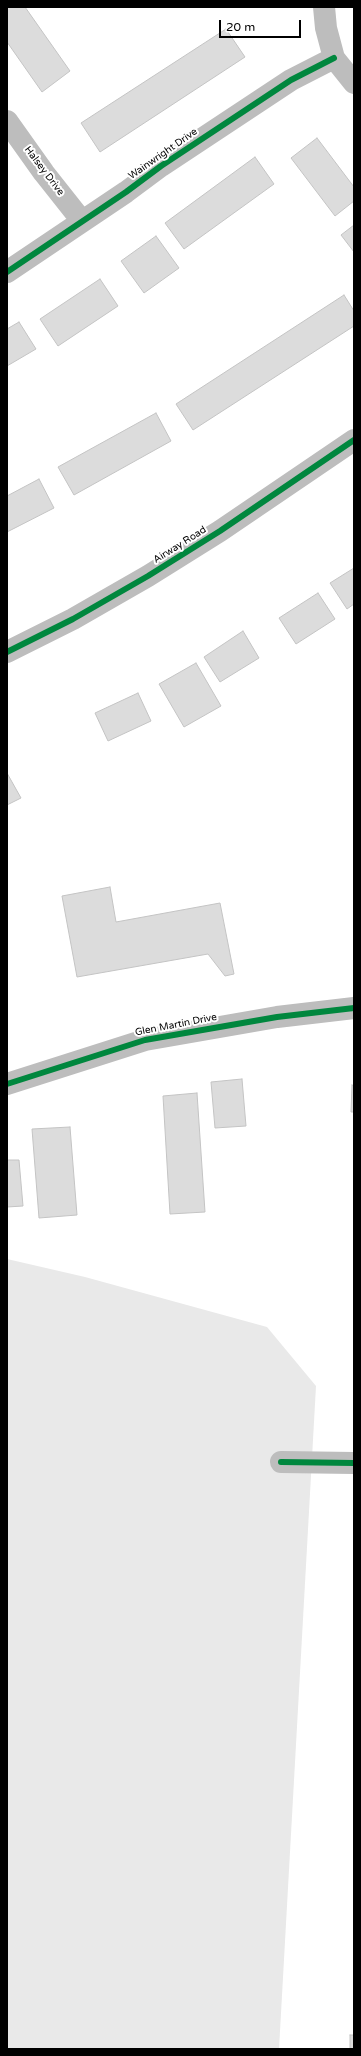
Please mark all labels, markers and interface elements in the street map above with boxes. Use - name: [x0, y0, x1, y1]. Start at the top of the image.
- scale bar: [221, 12, 303, 38]
- text: 20 m: [226, 20, 255, 34]
- street label: Wainwright Drive: [126, 126, 200, 182]
- street label: Halsey Drive: [22, 144, 66, 198]
- street label: Airway Road: [151, 524, 209, 566]
- street label: Glen Martin Drive: [134, 1011, 218, 1039]

